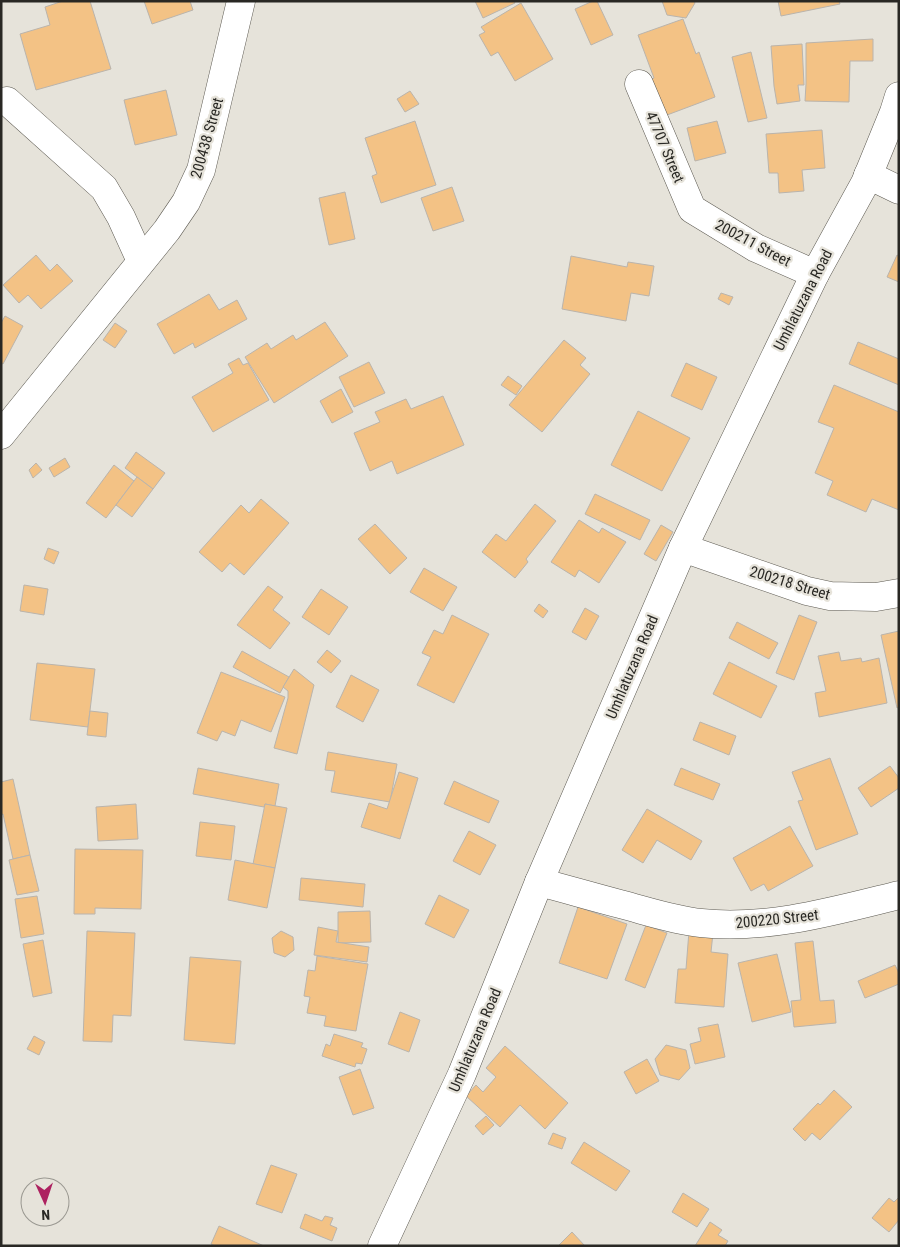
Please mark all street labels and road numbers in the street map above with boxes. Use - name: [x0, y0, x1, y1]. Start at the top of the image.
- street label: 200438 Street: [187, 96, 227, 180]
- street label: 47707 Street: [642, 109, 688, 185]
- street label: 200211 Street: [712, 216, 794, 270]
- street label: Umhlatuzana Road: [770, 246, 836, 354]
- street label: 200218 Street: [748, 562, 832, 604]
- street label: Umhlatuzana Road: [602, 612, 662, 722]
- street label: 200220 Street: [735, 906, 819, 932]
- street label: Umhlatuzana Road: [445, 985, 505, 1095]

